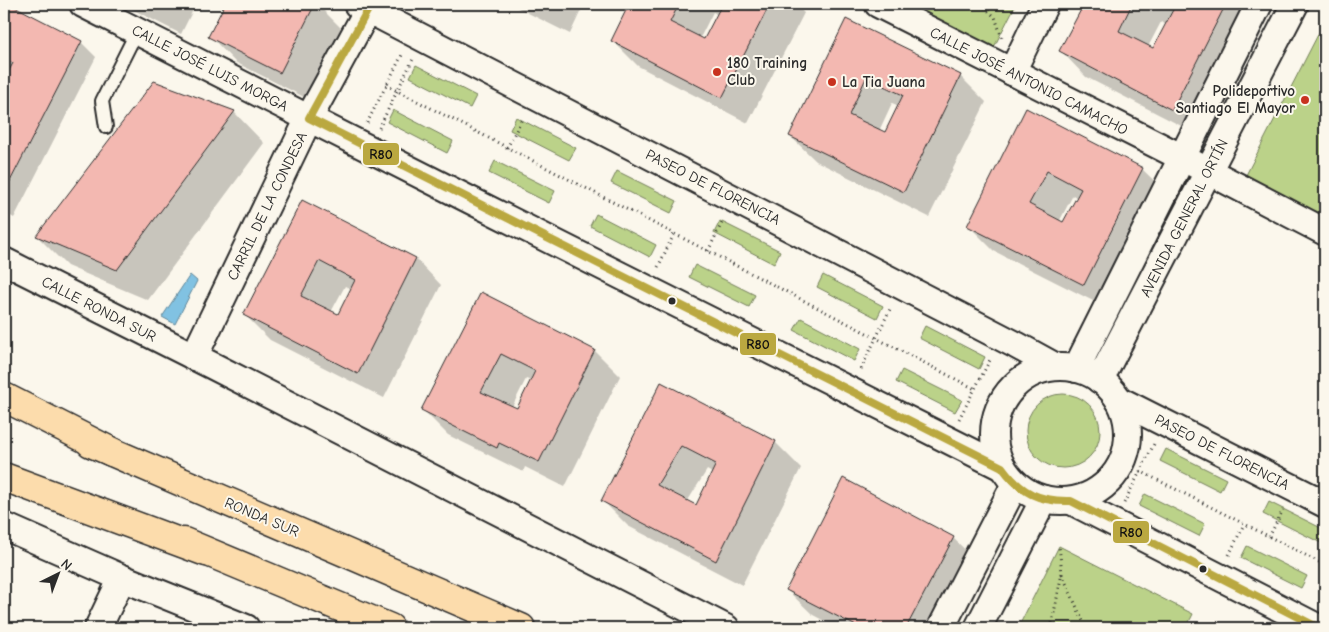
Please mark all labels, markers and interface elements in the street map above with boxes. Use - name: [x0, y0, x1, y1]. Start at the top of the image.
- street label: CALLE JOSÉ LUIS MORGA: [129, 20, 292, 115]
- street label: CALLE JOSÉ ANTONIO CAMACHO: [927, 22, 1131, 139]
- place label: 180 Training Club: [727, 54, 807, 89]
- marker: 180 Training Club: [711, 66, 723, 78]
- place label: La Tia Juana: [842, 73, 925, 91]
- marker: La Tia Juana: [826, 76, 838, 88]
- place label: Polideportivo Santiago El Mayor: [1176, 82, 1295, 117]
- marker: Polideportivo Santiago El Mayor: [1299, 94, 1311, 106]
- street label: CARRIL DE LA CONDESA: [223, 129, 311, 283]
- street label: AVENIDA GENERAL ORTÍN: [1135, 135, 1232, 300]
- line badge: R80: [362, 142, 400, 166]
- street label: PASEO DE FLORENCIA: [643, 145, 784, 229]
- text: R80: [369, 146, 393, 163]
- street label: CALLE RONDA SUR: [39, 272, 159, 346]
- unlabelled marker: [667, 296, 677, 306]
- line badge: R80: [739, 332, 777, 356]
- text: R80: [746, 336, 770, 353]
- street label: PASEO DE FLORENCIA: [1152, 410, 1293, 494]
- street label: RONDA SUR: [222, 493, 302, 541]
- line badge: R80: [1112, 520, 1150, 544]
- text: R80: [1119, 524, 1143, 541]
- north arrow: [32, 550, 82, 600]
- text: N: [57, 555, 75, 574]
- unlabelled marker: [1198, 564, 1208, 574]

